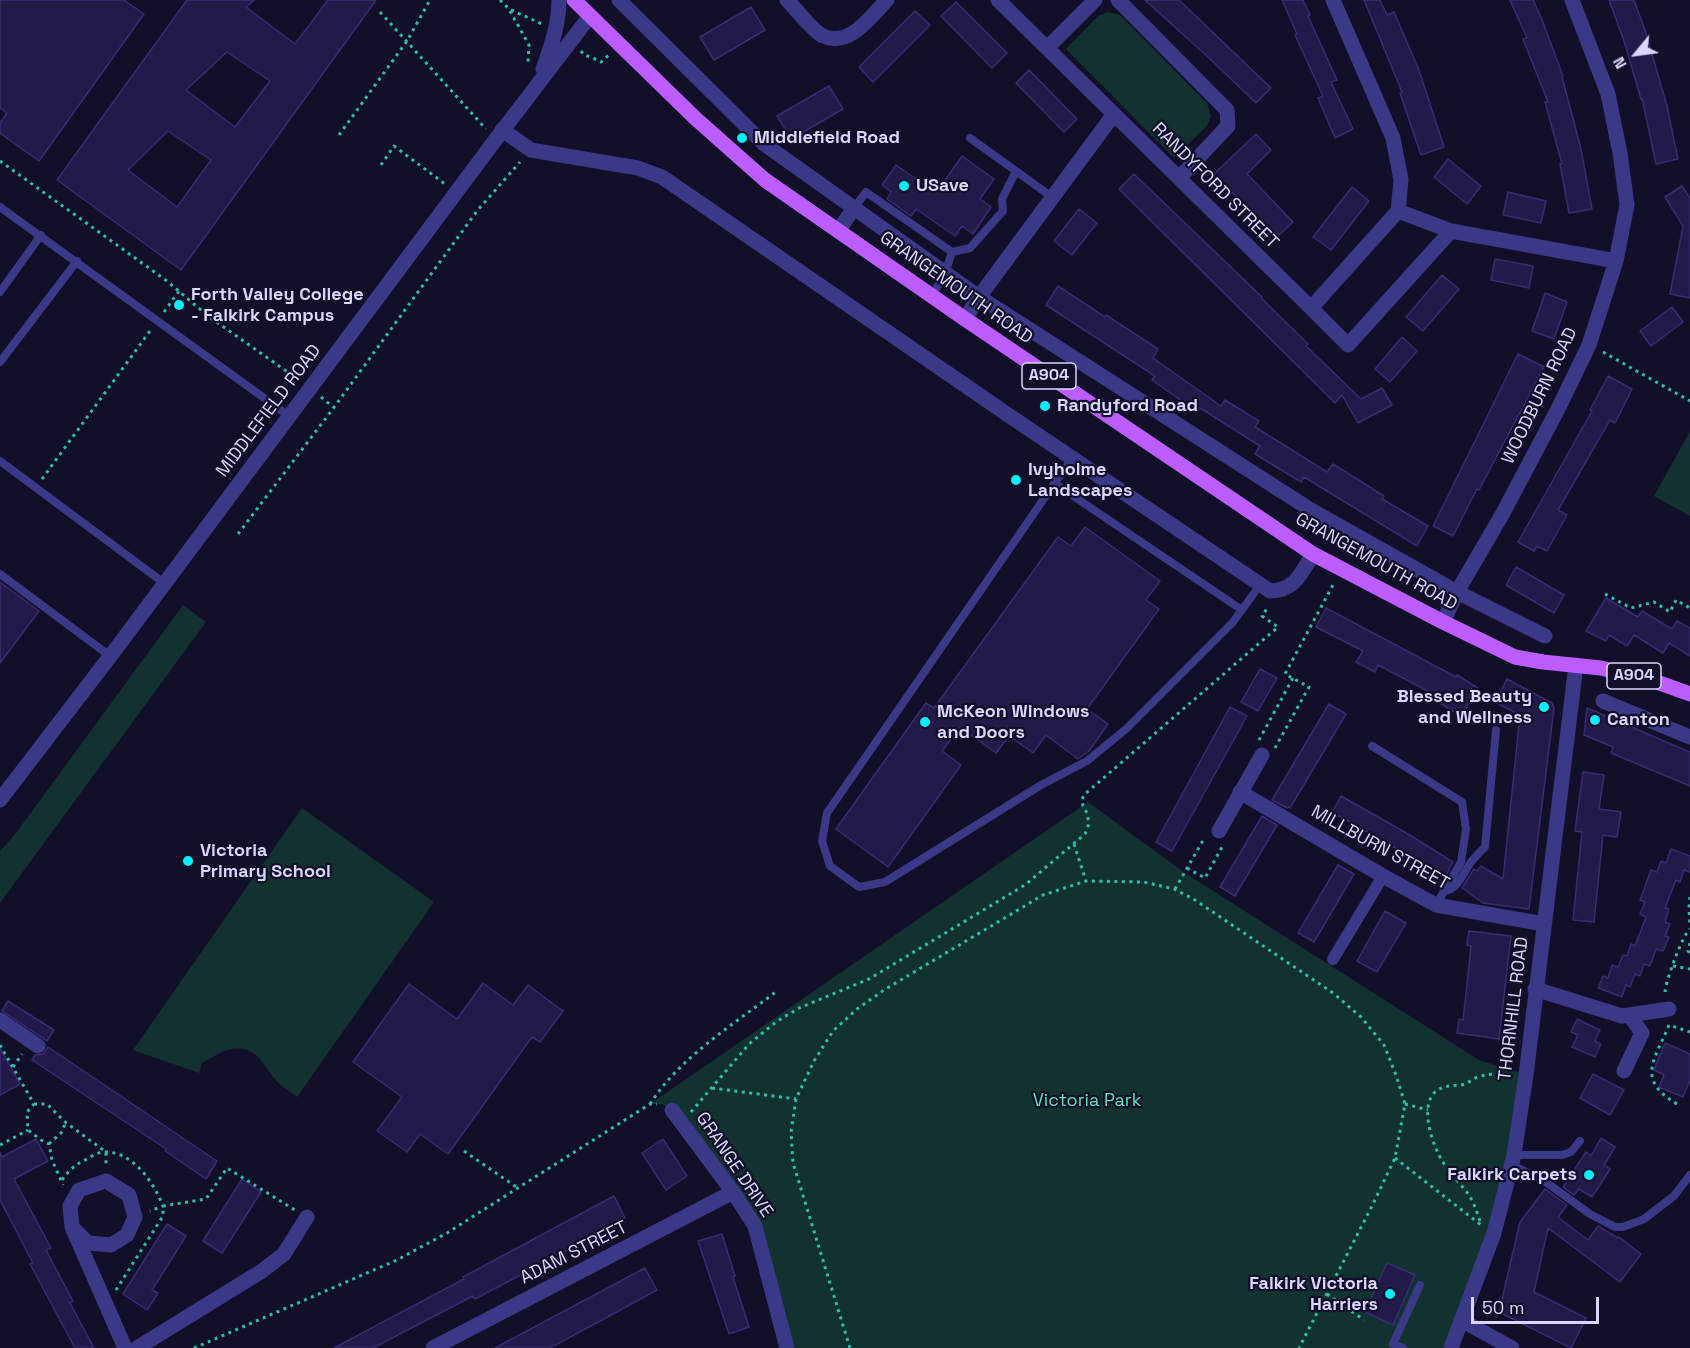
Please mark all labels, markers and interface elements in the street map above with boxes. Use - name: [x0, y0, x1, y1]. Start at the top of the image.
- north arrow: [1606, 24, 1666, 84]
- text: N: [1608, 53, 1632, 73]
- street label: RANDYFORD STREET: [1147, 118, 1283, 254]
- place label: Middlefield Road: [754, 127, 900, 149]
- marker: Middlefield Road: [735, 131, 749, 145]
- place label: USave: [916, 175, 969, 197]
- marker: USave: [897, 179, 911, 193]
- street label: GRANGEMOUTH ROAD: [875, 227, 1037, 349]
- place label: Forth Valley College - Falkirk Campus: [191, 284, 364, 326]
- marker: Forth Valley College - Falkirk Campus: [172, 298, 186, 312]
- street label: WOODBURN ROAD: [1498, 324, 1582, 468]
- street label: MIDDLEFIELD ROAD: [212, 340, 326, 482]
- road number: A904: [1022, 363, 1076, 389]
- place label: Randyford Road: [1057, 395, 1198, 417]
- marker: Randyford Road: [1038, 399, 1052, 413]
- place label: Ivyholme Landscapes: [1028, 459, 1132, 502]
- marker: Ivyholme Landscapes: [1009, 473, 1023, 487]
- street label: GRANGEMOUTH ROAD: [1291, 509, 1461, 615]
- road number: A904: [1607, 663, 1661, 689]
- place label: Blessed Beauty and Wellness: [1397, 686, 1532, 728]
- marker: Blessed Beauty and Wellness: [1537, 700, 1551, 714]
- place label: McKeon Windows and Doors: [937, 701, 1090, 744]
- place label: Canton: [1607, 709, 1670, 731]
- marker: Canton: [1588, 713, 1602, 727]
- marker: McKeon Windows and Doors: [918, 715, 932, 729]
- street label: MILLBURN STREET: [1307, 801, 1453, 895]
- place label: Victoria Primary School: [200, 840, 331, 882]
- marker: Victoria Primary School: [181, 854, 195, 868]
- street label: THORNHILL ROAD: [1494, 936, 1534, 1082]
- park label: Victoria Park: [1033, 1090, 1141, 1112]
- street label: GRANGE DRIVE: [691, 1108, 777, 1222]
- place label: Falkirk Carpets: [1447, 1164, 1577, 1186]
- marker: Falkirk Carpets: [1582, 1168, 1596, 1182]
- street label: ADAM STREET: [517, 1217, 631, 1289]
- place label: Falkirk Victoria Harriers: [1249, 1273, 1378, 1316]
- scale bar: [1474, 1285, 1602, 1323]
- marker: Falkirk Victoria Harriers: [1383, 1287, 1397, 1301]
- text: 50 m: [1482, 1296, 1524, 1319]

